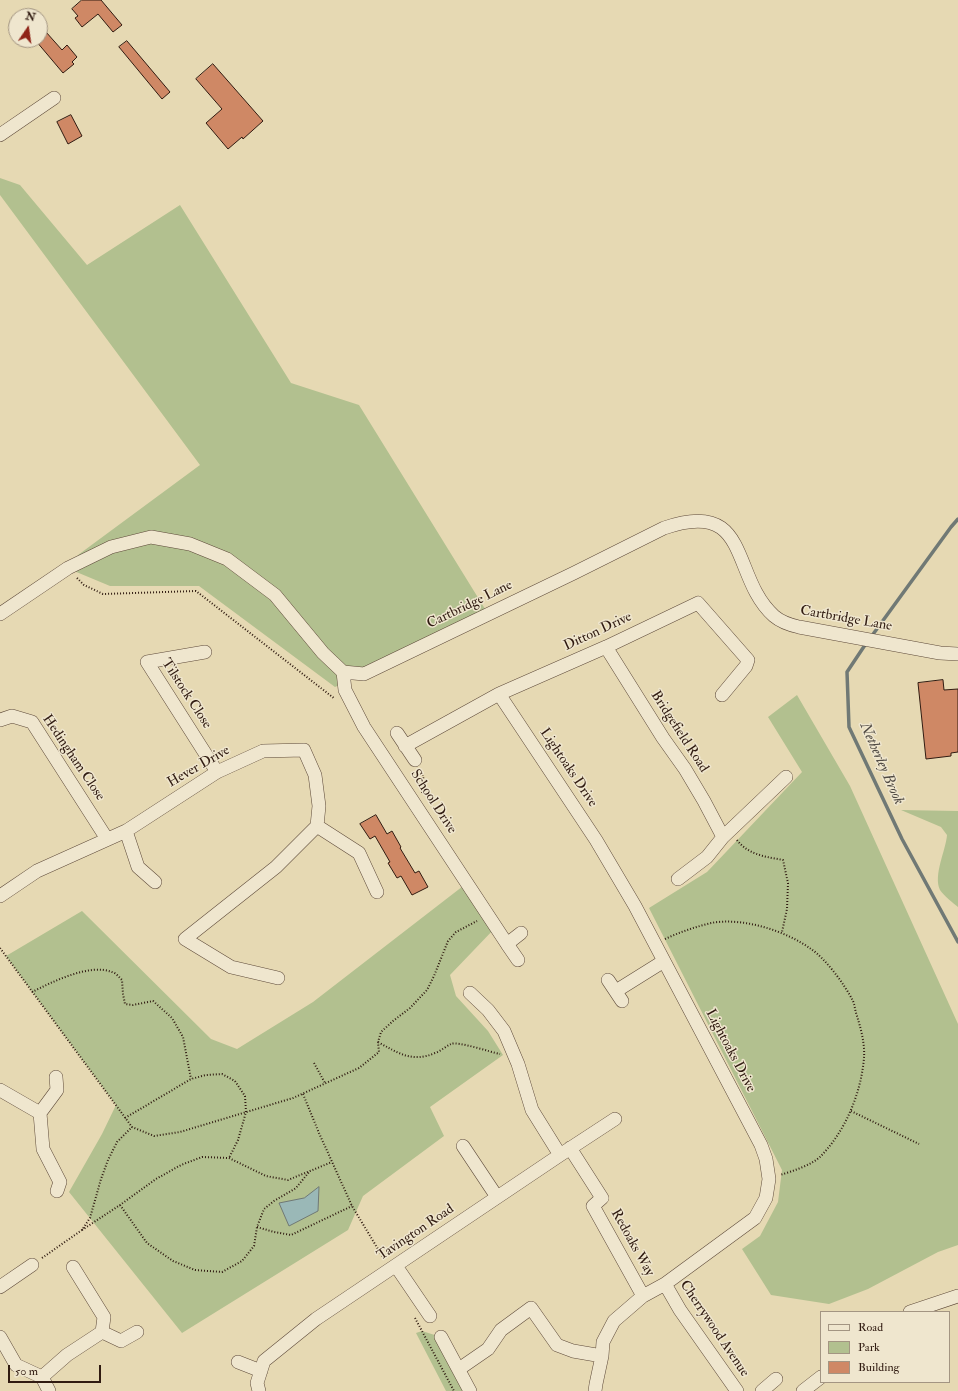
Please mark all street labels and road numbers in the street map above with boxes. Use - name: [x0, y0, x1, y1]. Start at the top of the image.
- street label: Cartbridge Lane: [425, 577, 515, 633]
- street label: Cartbridge Lane: [799, 603, 893, 635]
- street label: Ditton Drive: [561, 609, 635, 655]
- street label: Tilstock Close: [157, 656, 215, 732]
- street label: Bridgefield Road: [646, 688, 712, 776]
- street label: Hedingham Close: [38, 712, 108, 804]
- street label: Lightoaks Drive: [535, 725, 601, 811]
- street label: Hever Drive: [165, 742, 233, 792]
- street label: School Drive: [406, 767, 460, 837]
- street label: Lightoaks Drive: [701, 1007, 759, 1095]
- street label: Tavington Road: [374, 1201, 458, 1265]
- street label: Redoaks Way: [607, 1206, 657, 1280]
- street label: Cherrywood Avenue: [676, 1278, 752, 1380]

